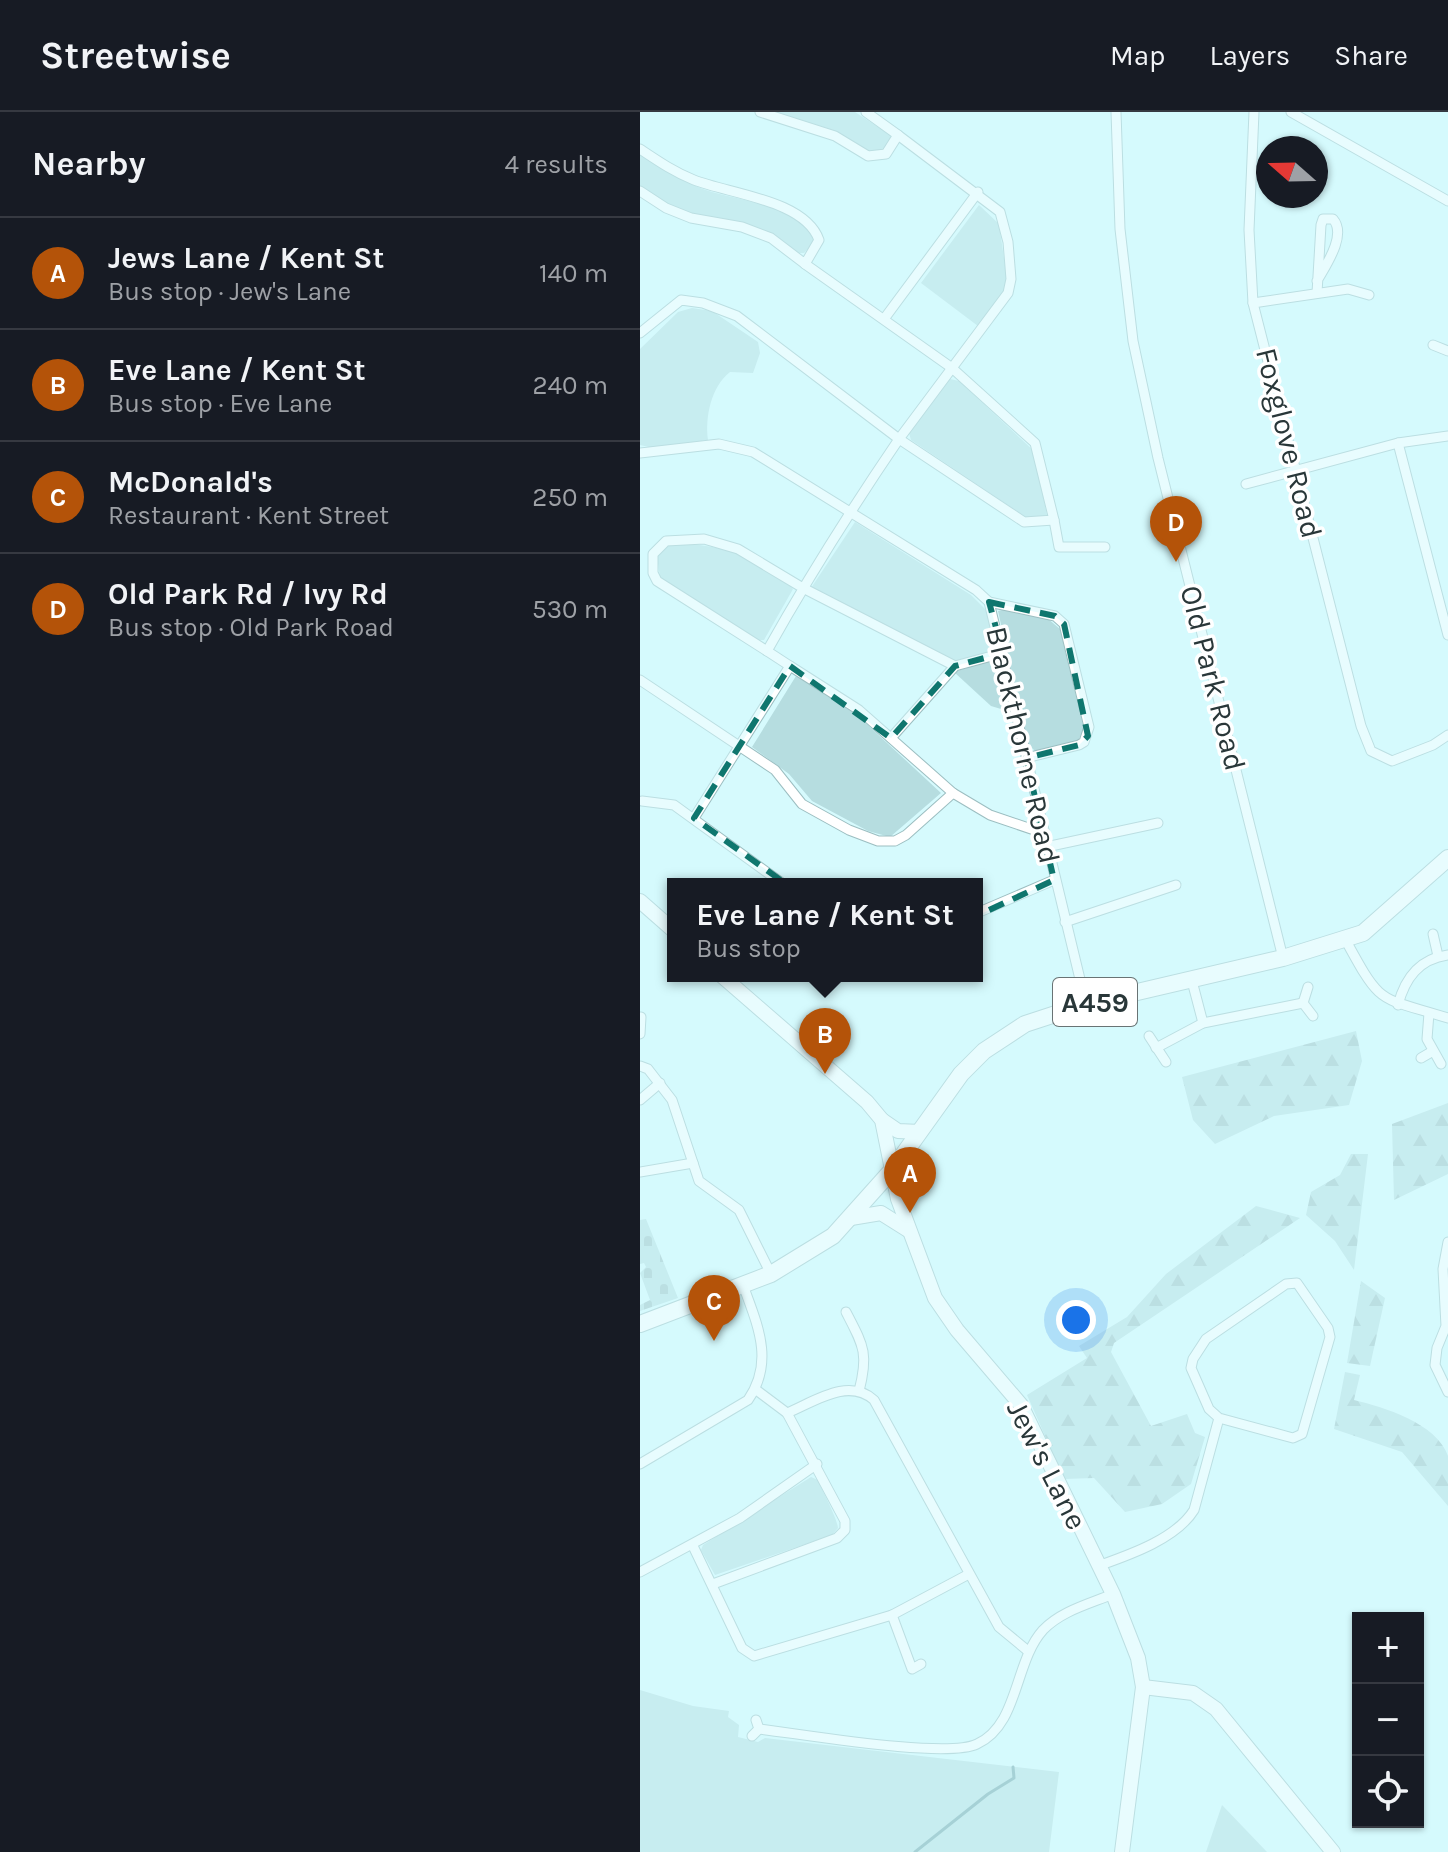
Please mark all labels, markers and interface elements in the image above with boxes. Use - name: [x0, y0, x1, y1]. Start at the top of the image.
- text: Streetwise: [40, 33, 231, 78]
- text: Map: [1110, 39, 1165, 72]
- text: Layers: [1209, 39, 1290, 72]
- text: Share: [1334, 39, 1408, 72]
- north arrow: [1256, 136, 1328, 208]
- text: Nearby: [32, 144, 146, 184]
- text: 4 results: [504, 149, 608, 180]
- text: Jews Lane / Kent St: [108, 240, 384, 276]
- text: A: [50, 258, 66, 289]
- text: 140 m: [539, 258, 608, 289]
- text: Bus stop · Jew's Lane: [108, 276, 351, 307]
- street label: Foxglove Road: [1248, 344, 1330, 542]
- text: Eve Lane / Kent St: [108, 352, 366, 388]
- text: B: [50, 370, 66, 401]
- text: 240 m: [532, 370, 608, 401]
- text: Bus stop · Eve Lane: [108, 388, 332, 419]
- text: McDonald's: [108, 464, 273, 500]
- text: C: [50, 482, 66, 513]
- text: 250 m: [532, 482, 608, 513]
- pin: D: [1150, 496, 1202, 562]
- text: Restaurant · Kent Street: [108, 500, 389, 531]
- text: Old Park Rd / Ivy Rd: [108, 576, 388, 612]
- street label: Old Park Road: [1173, 582, 1253, 774]
- text: D: [49, 594, 67, 625]
- text: 530 m: [532, 594, 608, 625]
- text: Bus stop · Old Park Road: [108, 612, 394, 643]
- street label: Blackthorne Road: [978, 623, 1068, 867]
- popup: [667, 878, 983, 982]
- text: Eve Lane / Kent St: [696, 897, 954, 933]
- text: Bus stop: [696, 933, 801, 964]
- road number: A459: [1053, 978, 1137, 1026]
- pin: B: [799, 1008, 851, 1074]
- pin: A: [884, 1147, 936, 1213]
- pin: C: [688, 1275, 740, 1341]
- your location: [1056, 1300, 1096, 1340]
- street label: Jew's Lane: [999, 1394, 1095, 1536]
- map controls: [1352, 1612, 1424, 1828]
- button: +: [1352, 1612, 1424, 1684]
- button: −: [1352, 1684, 1424, 1756]
- button: locate: [1352, 1756, 1424, 1828]

